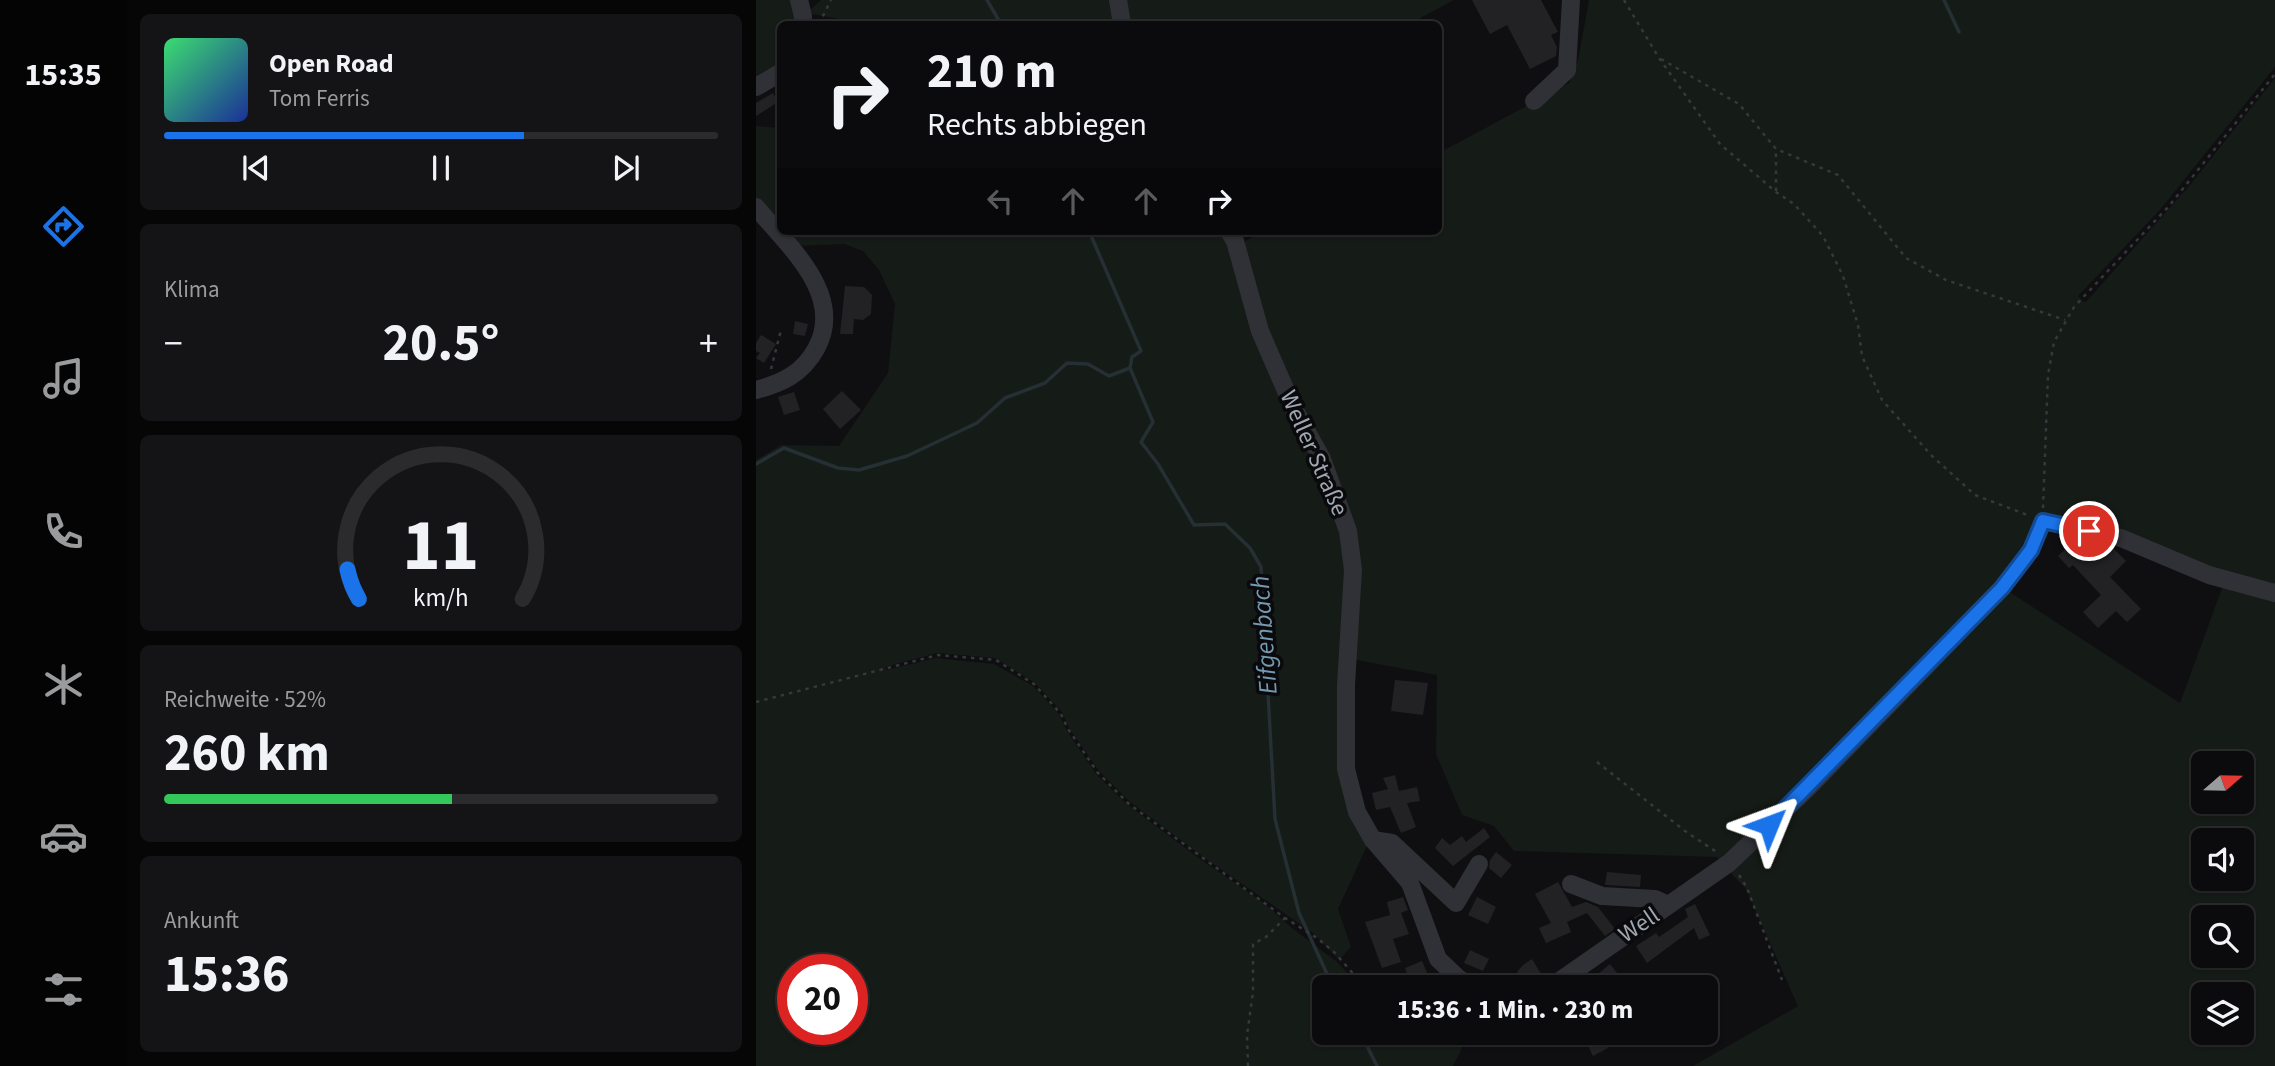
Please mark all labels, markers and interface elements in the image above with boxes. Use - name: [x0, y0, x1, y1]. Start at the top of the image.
- text: 210 m: [927, 37, 1056, 107]
- text: Open Road: [269, 45, 394, 82]
- icon: right: [812, 49, 903, 140]
- text: 15:35: [24, 52, 102, 98]
- text: Tom Ferris: [269, 82, 370, 115]
- text: Rechts abbiegen: [927, 102, 1147, 148]
- icon: previous: [237, 149, 275, 187]
- icon: pause: [422, 149, 460, 187]
- icon: next: [607, 149, 645, 187]
- icon: left: [981, 182, 1019, 220]
- icon: ahead: [1054, 182, 1092, 220]
- icon: ahead: [1127, 182, 1165, 220]
- icon: right: [1200, 182, 1238, 220]
- icon: directions: [39, 202, 88, 251]
- text: Klima: [164, 273, 220, 306]
- text: 20.5°: [383, 307, 499, 381]
- text: −: [164, 317, 183, 371]
- text: +: [699, 317, 718, 371]
- icon: music: [39, 354, 88, 403]
- street label: Weller Straße: [1271, 385, 1357, 521]
- text: 11: [403, 494, 479, 598]
- pin: [2059, 501, 2119, 561]
- icon: phone: [39, 507, 88, 556]
- icon: arrive: [2070, 512, 2108, 550]
- water label: Eifgenbach: [1241, 574, 1287, 696]
- text: km/h: [413, 580, 469, 616]
- icon: climate: [39, 660, 88, 709]
- text: Reichweite · 52%: [164, 683, 326, 716]
- text: 260 km: [164, 717, 330, 791]
- north arrow: [2191, 751, 2254, 814]
- map controls: [2191, 751, 2254, 1045]
- position arrow: [1732, 788, 1806, 862]
- icon: car: [39, 812, 88, 861]
- button: sound: [2191, 828, 2254, 891]
- street label: Well: [1611, 898, 1667, 952]
- text: Ankunft: [164, 904, 239, 937]
- button: search: [2191, 905, 2254, 968]
- text: 15:36: [164, 938, 289, 1012]
- speed limit sign: 20: [777, 954, 868, 1045]
- icon: filters: [39, 965, 88, 1014]
- button: layers: [2191, 982, 2254, 1045]
- text: 15:36 · 1 Min. · 230 m: [1397, 991, 1633, 1028]

